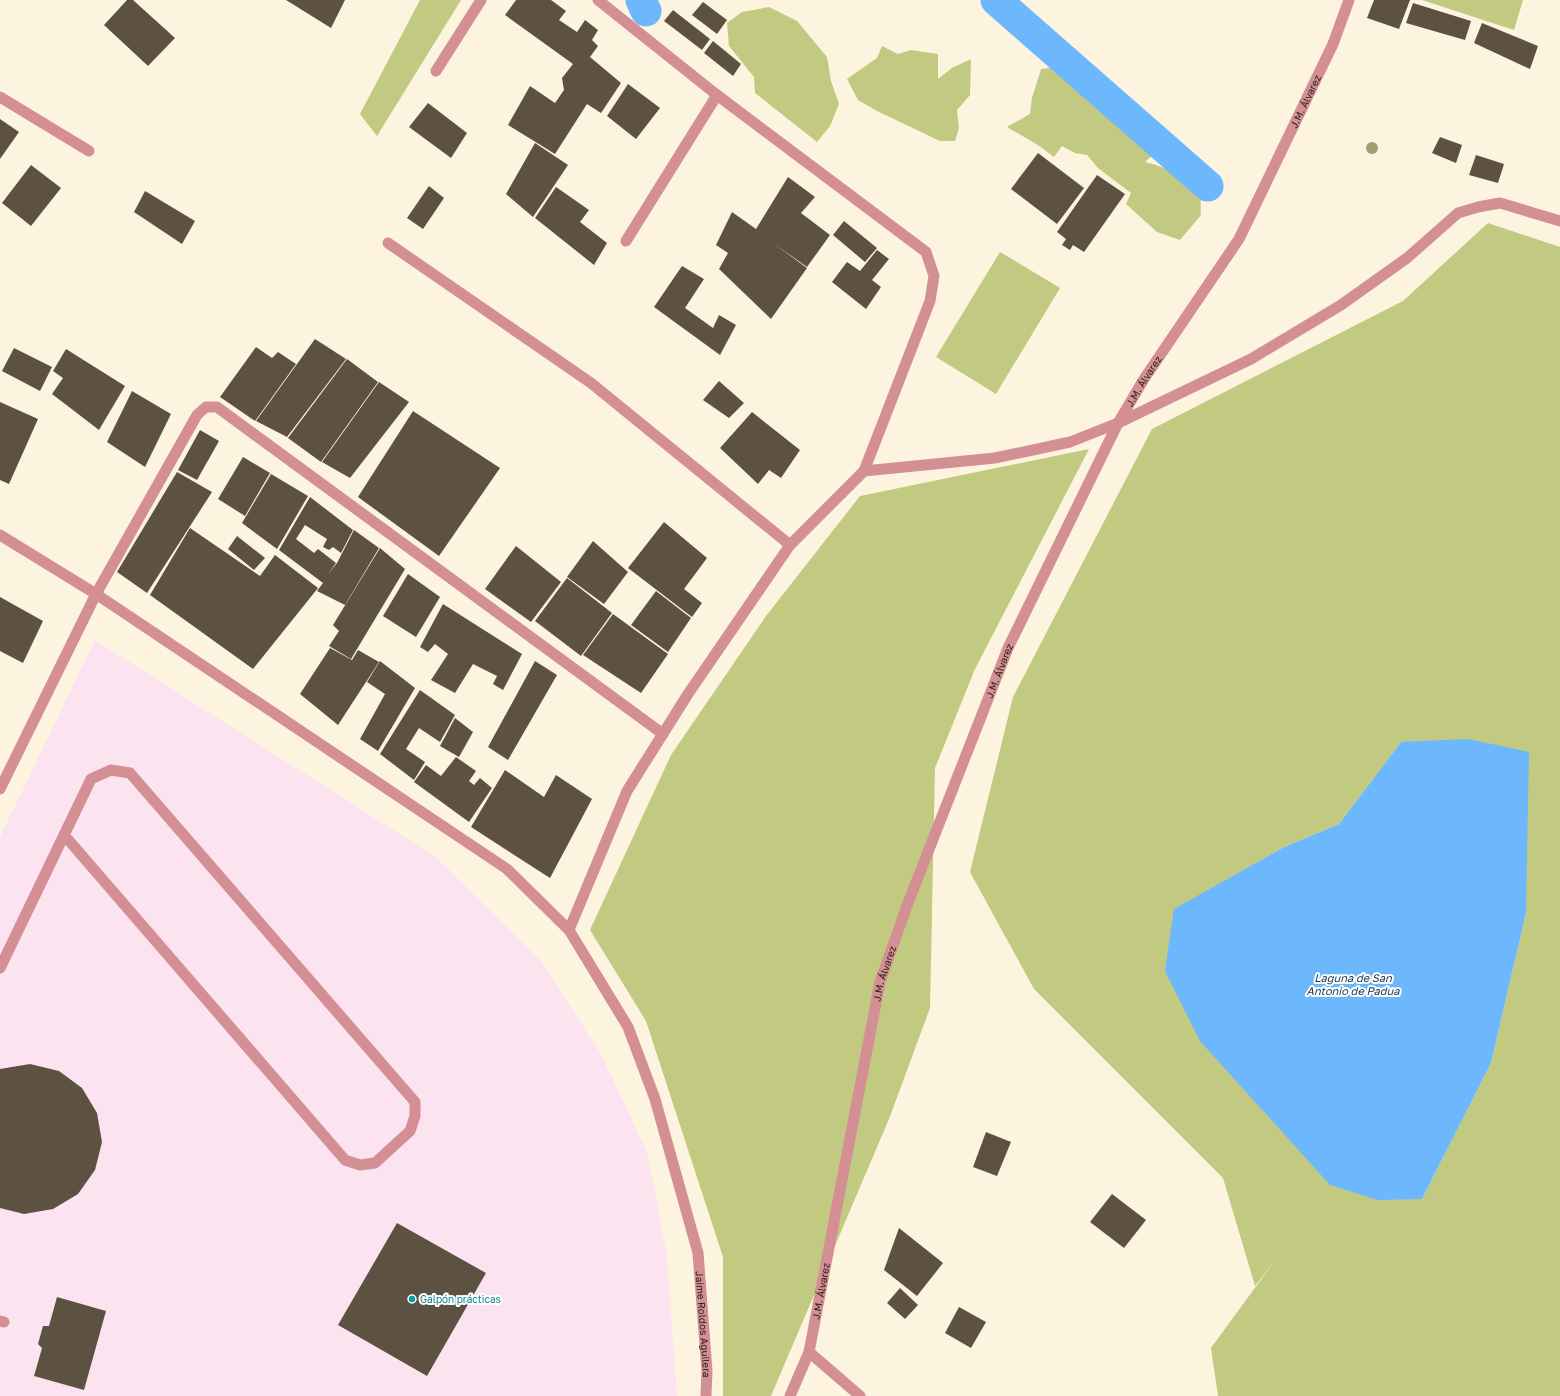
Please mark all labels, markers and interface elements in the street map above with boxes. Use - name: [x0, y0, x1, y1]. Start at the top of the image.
- street label: J.M. Álvarez: [1287, 73, 1323, 130]
- street label: J.M. Álvarez: [1123, 353, 1164, 409]
- street label: J.M. Álvarez: [983, 641, 1015, 700]
- street label: J.M. Álvarez: [870, 944, 898, 1002]
- water label: Laguna de San Antonio de Padua: [1307, 971, 1400, 997]
- street label: J.M. Álvarez: [809, 1262, 832, 1320]
- street label: Jaime Roldos Aguilera: [693, 1271, 713, 1378]
- place label: Galpón prácticas: [420, 1293, 501, 1305]
- marker: Galpón prácticas: [407, 1294, 417, 1304]

